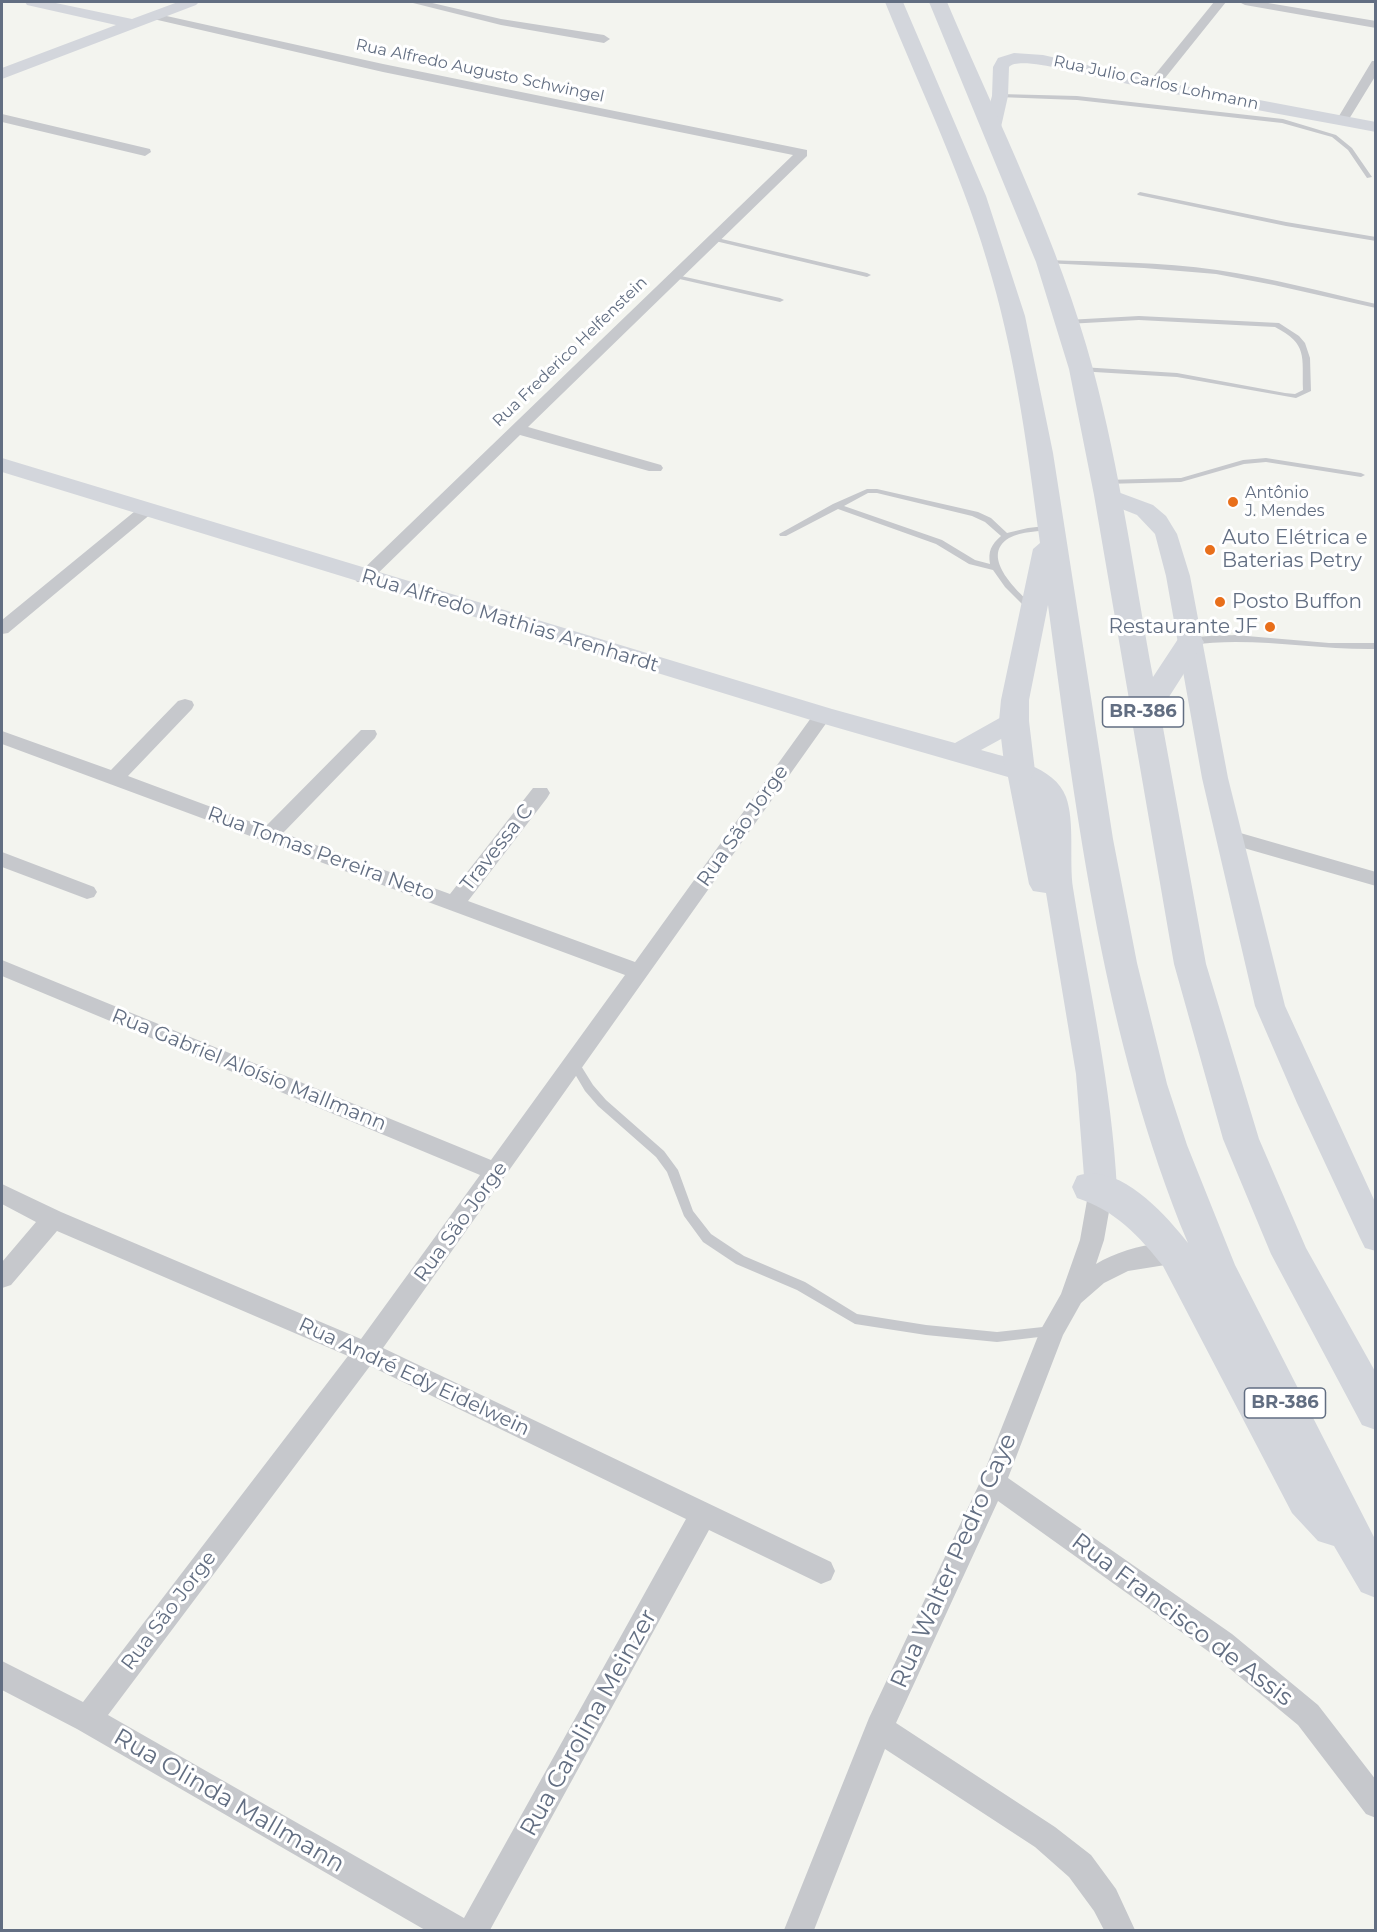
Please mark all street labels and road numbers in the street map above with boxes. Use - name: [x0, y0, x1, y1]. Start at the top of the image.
- street label: Rua Alfredo Augusto Schwingel: [354, 35, 606, 107]
- street label: Rua Julio Carlos Lohmann: [1052, 52, 1260, 114]
- street label: Rua Frederico Helfenstein: [489, 273, 651, 431]
- street label: Rua Alfredo Mathias Arenhardt: [358, 564, 662, 678]
- road number: BR-386: [1102, 697, 1184, 727]
- street label: Rua São Jorge: [692, 761, 794, 891]
- street label: Travessa C: [456, 800, 538, 896]
- street label: Rua Tomas Pereira Neto: [204, 802, 438, 906]
- street label: Rua Gabriel Aloísio Mallmann: [108, 1004, 390, 1136]
- street label: Rua São Jorge: [409, 1157, 513, 1287]
- street label: Rua André Edy Eidelwein: [295, 1313, 533, 1441]
- road number: BR-386: [1244, 1388, 1326, 1418]
- street label: Rua Walter Pedro Caye: [885, 1429, 1023, 1693]
- street label: Rua Francisco de Assis: [1066, 1527, 1298, 1713]
- street label: Rua São Jorge: [116, 1547, 222, 1675]
- street label: Rua Carolina Meinzer: [515, 1604, 663, 1842]
- street label: Rua Olinda Mallmann: [108, 1723, 350, 1879]

